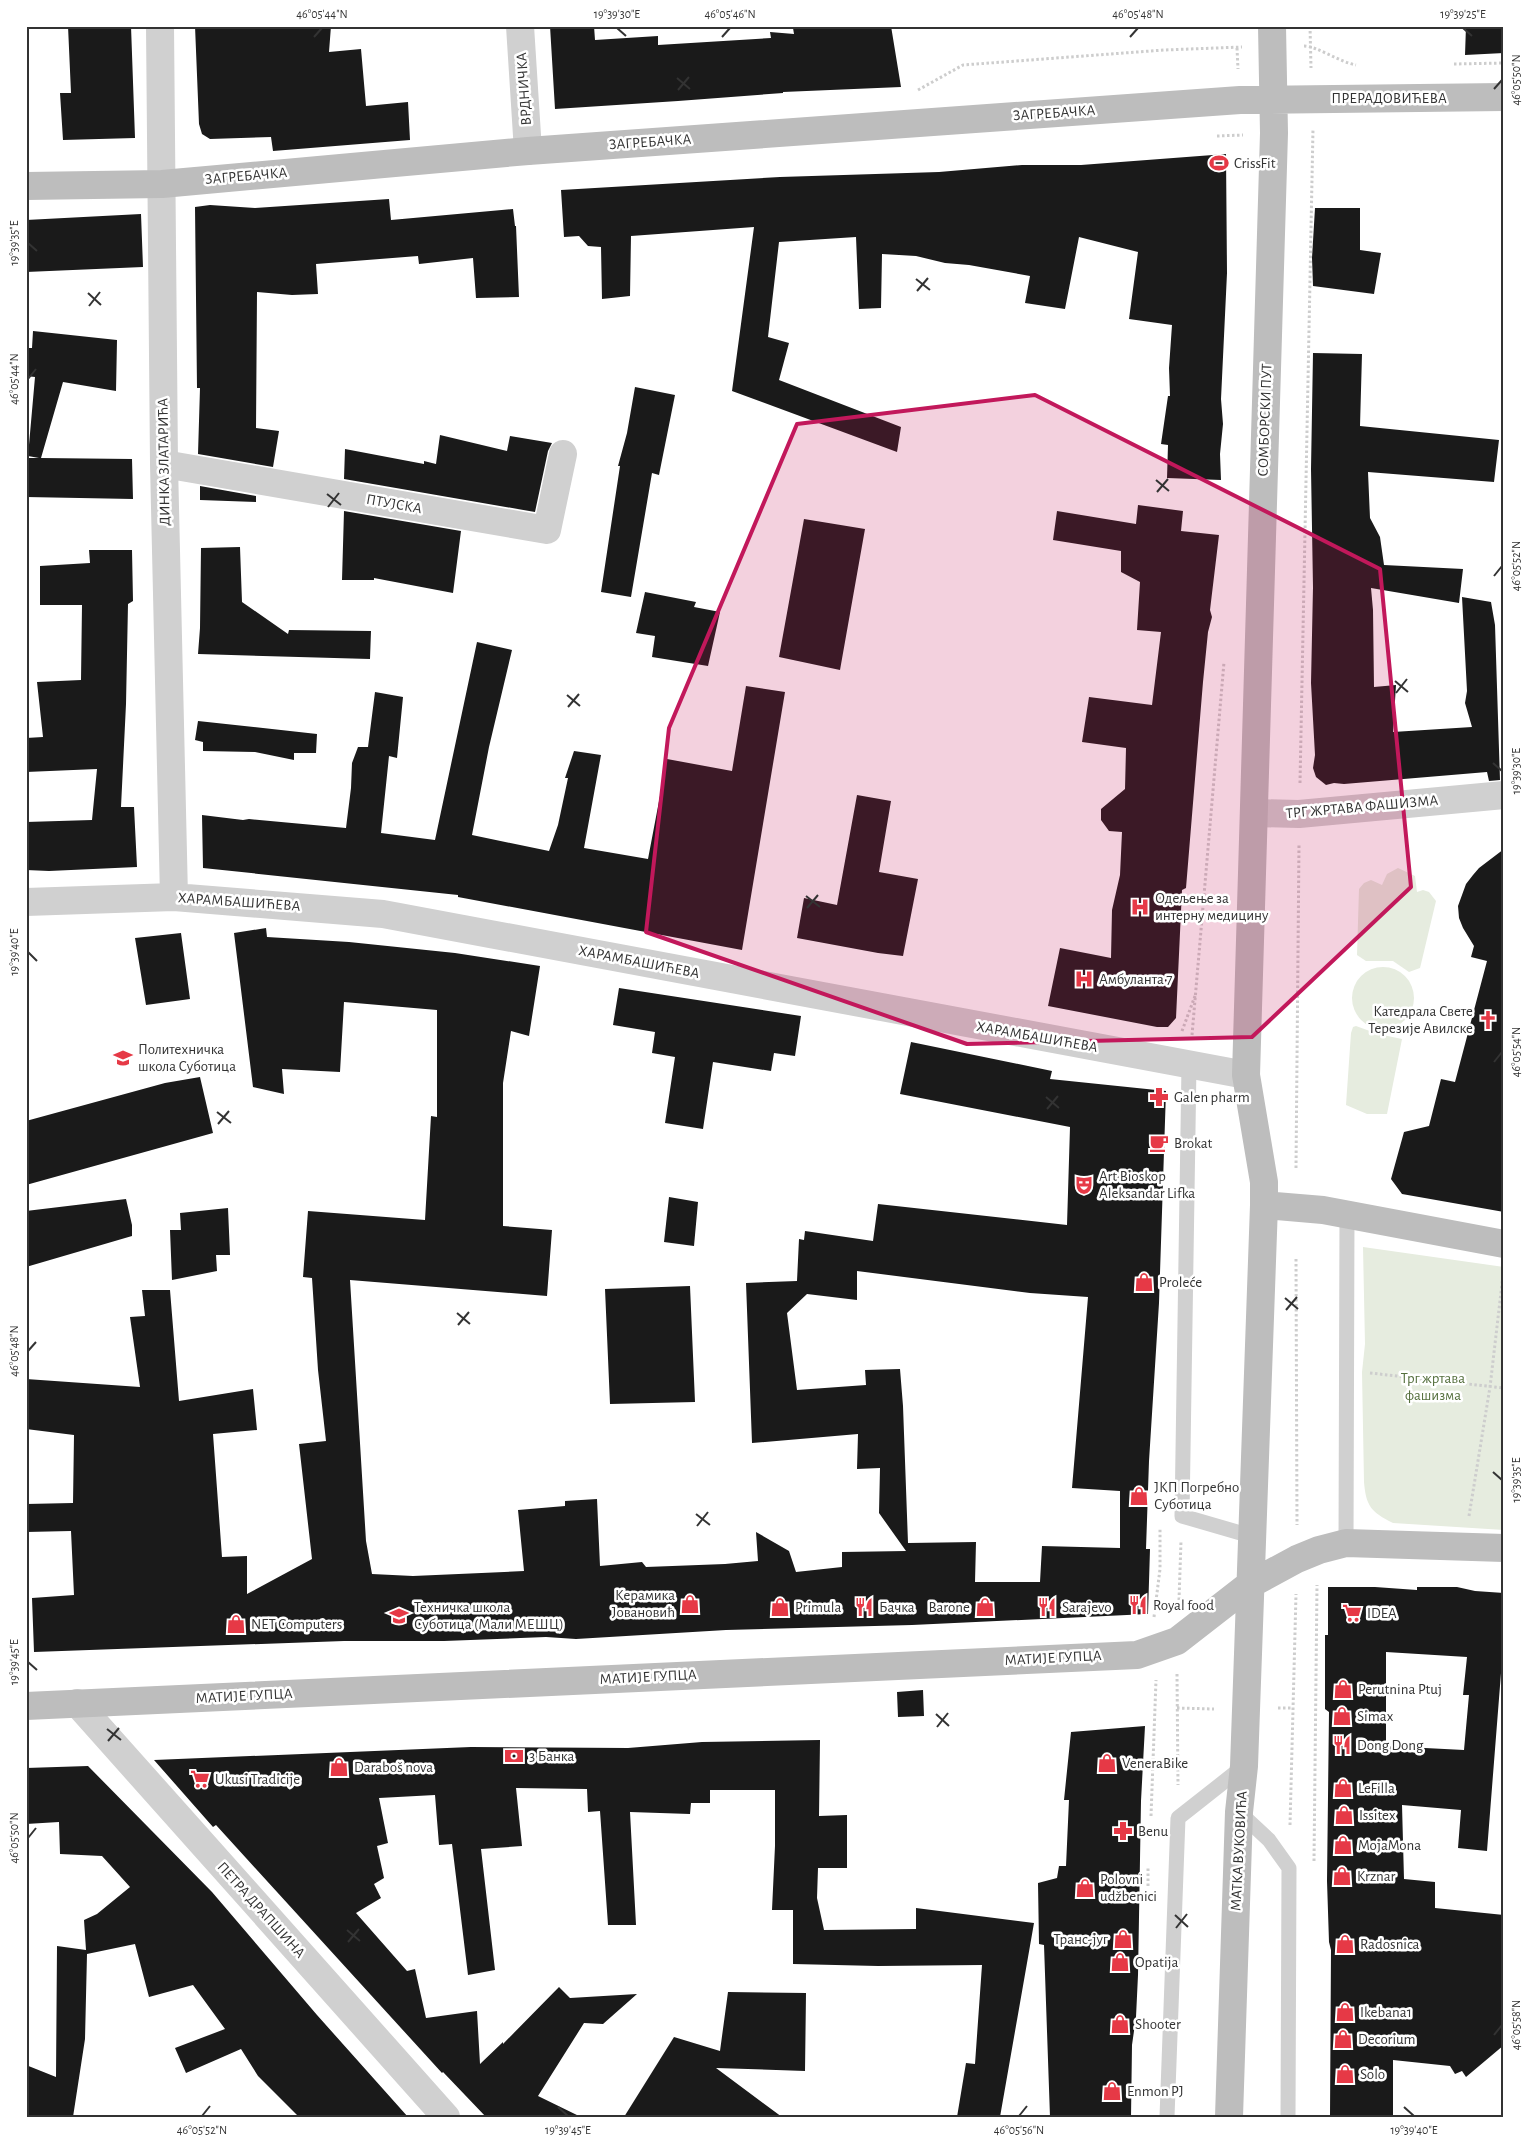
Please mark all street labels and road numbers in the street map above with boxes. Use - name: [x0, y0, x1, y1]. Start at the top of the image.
- street label: ВРДНИЧКА: [514, 52, 534, 126]
- street label: ПРЕРАДОВИЋЕВА: [1331, 91, 1447, 106]
- street label: ЗАГРЕБАЧКА: [1012, 103, 1096, 123]
- street label: ЗАГРЕБАЧКА: [608, 132, 692, 152]
- street label: ЗАГРЕБАЧКА: [204, 165, 288, 187]
- street label: СОМБОРСКИ ПУТ: [1256, 363, 1274, 477]
- street label: ДИНКА ЗЛАТАРИЋА: [155, 398, 173, 526]
- street label: ПТУЈСКА: [365, 492, 423, 516]
- street label: ТРГ ЖРТАВА ФАШИЗМА: [1285, 793, 1439, 821]
- street label: ХАРАМБАШИЋЕВА: [177, 890, 301, 914]
- street label: ХАРАМБАШИЋЕВА: [577, 943, 701, 981]
- street label: ХАРАМБАШИЋЕВА: [975, 1019, 1099, 1055]
- street label: МАТИЈЕ ГУПЦА: [1004, 1648, 1102, 1668]
- street label: МАТИЈЕ ГУПЦА: [599, 1667, 697, 1687]
- street label: МАТИЈЕ ГУПЦА: [195, 1686, 293, 1706]
- street label: МАТКА ВУКОВИЋА: [1228, 1790, 1250, 1911]
- street label: ПЕТРА ДРАПШИНА: [214, 1859, 308, 1961]

